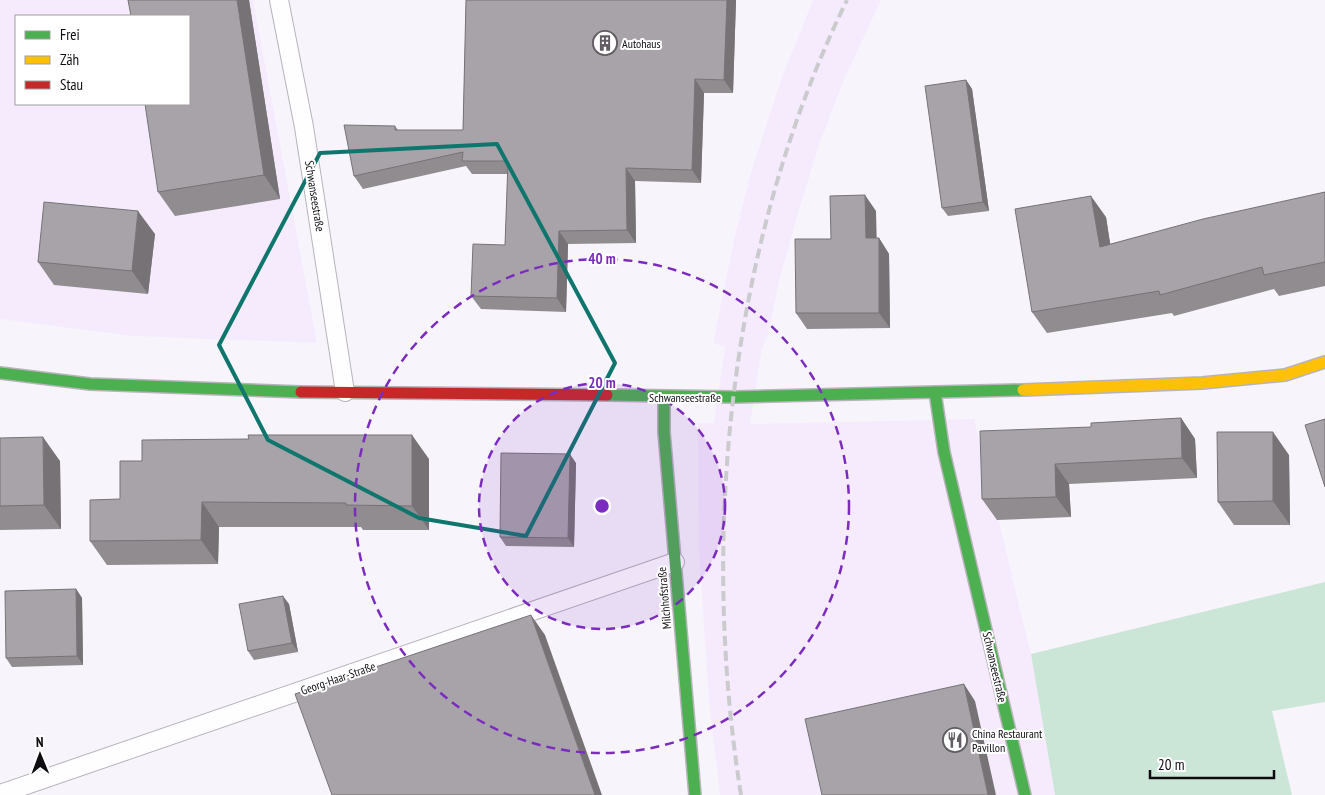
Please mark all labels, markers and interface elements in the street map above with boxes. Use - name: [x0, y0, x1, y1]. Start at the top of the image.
- legend: [15, 15, 190, 105]
- text: Frei: [60, 25, 80, 44]
- building icon: Autohaus: [592, 30, 618, 56]
- place label: Autohaus: [622, 36, 661, 51]
- text: Zäh: [60, 50, 79, 69]
- text: Stau: [60, 75, 83, 94]
- street label: Schwanseestraße: [302, 159, 328, 233]
- text: 40 m: [588, 249, 616, 268]
- text: 20 m: [588, 373, 616, 392]
- street label: Schwanseestraße: [649, 390, 721, 405]
- centre of rings: [593, 497, 611, 515]
- street label: Milchhofstraße: [654, 566, 674, 630]
- street label: Schwanseestraße: [980, 630, 1010, 704]
- street label: Georg-Haar-Straße: [299, 658, 377, 698]
- place label: China Restaurant Pavillon: [972, 726, 1043, 755]
- restaurant icon: China Restaurant Pavillon: [942, 727, 968, 753]
- north arrow: [15, 730, 65, 780]
- text: N: [36, 733, 44, 751]
- scale bar: [1150, 748, 1274, 780]
- text: 20 m: [1158, 755, 1184, 774]

